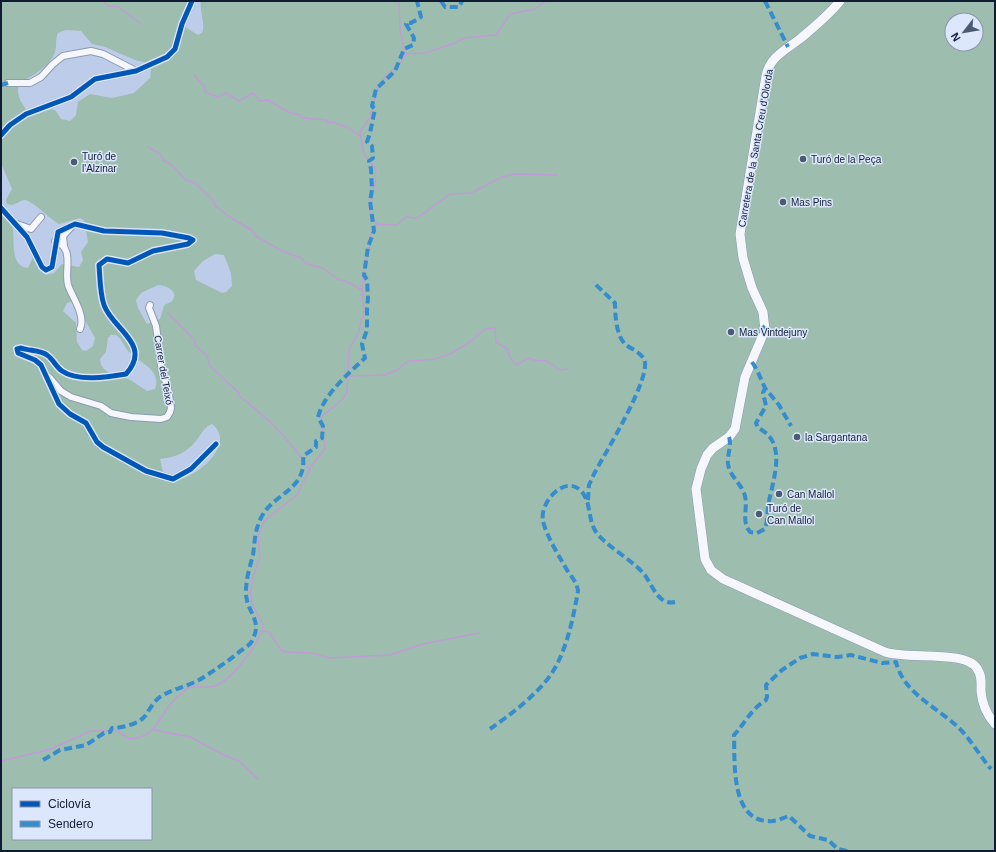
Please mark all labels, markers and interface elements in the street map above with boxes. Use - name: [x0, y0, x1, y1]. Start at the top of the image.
- north arrow: [944, 12, 984, 52]
- text: N: [948, 31, 963, 44]
- street label: Carretera de la Santa Creu d'Olorda: [736, 68, 775, 228]
- place label: Turó de l'Alzinar: [82, 151, 117, 174]
- marker: Turó de la Peça: [798, 154, 808, 164]
- place label: Turó de la Peça: [811, 154, 882, 165]
- marker: Turó de l'Alzinar: [69, 157, 79, 167]
- marker: Mas Pins: [778, 197, 788, 207]
- place label: Mas Pins: [791, 197, 832, 208]
- marker: Mas Vintdejuny: [726, 327, 736, 337]
- place label: Mas Vintdejuny: [739, 327, 807, 338]
- street label: Carrer del Teixó: [152, 334, 175, 406]
- marker: la Sargantana: [792, 432, 802, 442]
- place label: la Sargantana: [805, 432, 868, 443]
- marker: Can Mallol: [774, 489, 784, 499]
- place label: Can Mallol: [787, 489, 834, 500]
- place label: Turó de Can Mallol: [767, 503, 814, 526]
- marker: Turó de Can Mallol: [754, 509, 764, 519]
- legend: [12, 788, 152, 840]
- text: Ciclovía: [48, 797, 91, 811]
- text: Sendero: [48, 817, 94, 831]

